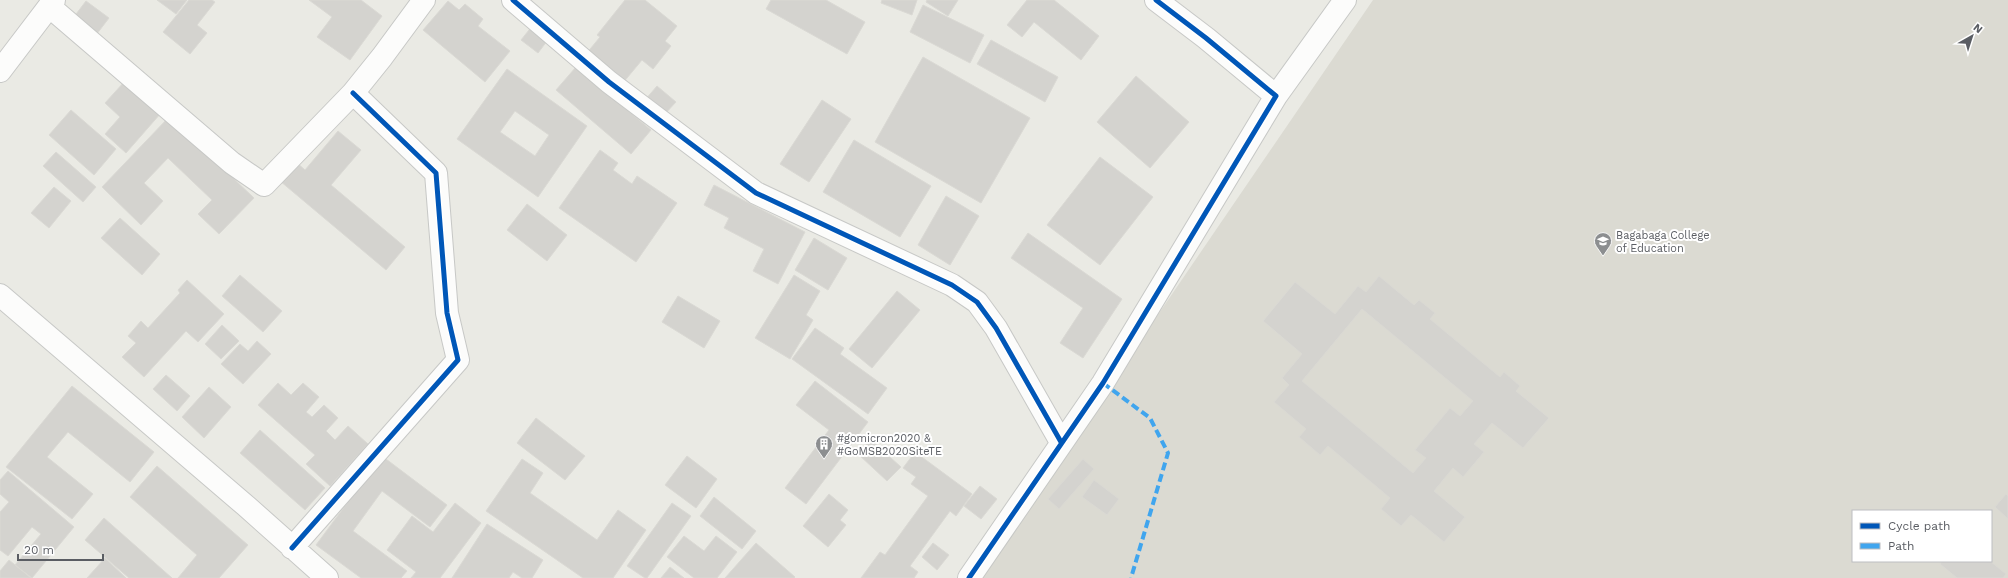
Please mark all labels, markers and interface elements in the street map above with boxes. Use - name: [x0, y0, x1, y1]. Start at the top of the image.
- north arrow: [1952, 16, 1992, 56]
- text: N: [1971, 21, 1985, 36]
- place label: Bagabaga College of Education: [1616, 229, 1710, 255]
- school or university icon: Bagabaga College of Education: [1593, 231, 1613, 256]
- place label: #gomicron2020 & #GoMSB2020SiteTE: [837, 432, 942, 458]
- building icon: #gomicron2020 & #GoMSB2020SiteTE: [814, 434, 834, 459]
- legend: [1852, 510, 1992, 562]
- text: Cycle path: [1888, 519, 1950, 533]
- scale bar: [18, 536, 103, 562]
- text: Path: [1888, 539, 1914, 553]
- text: 20 m: [24, 543, 54, 557]

